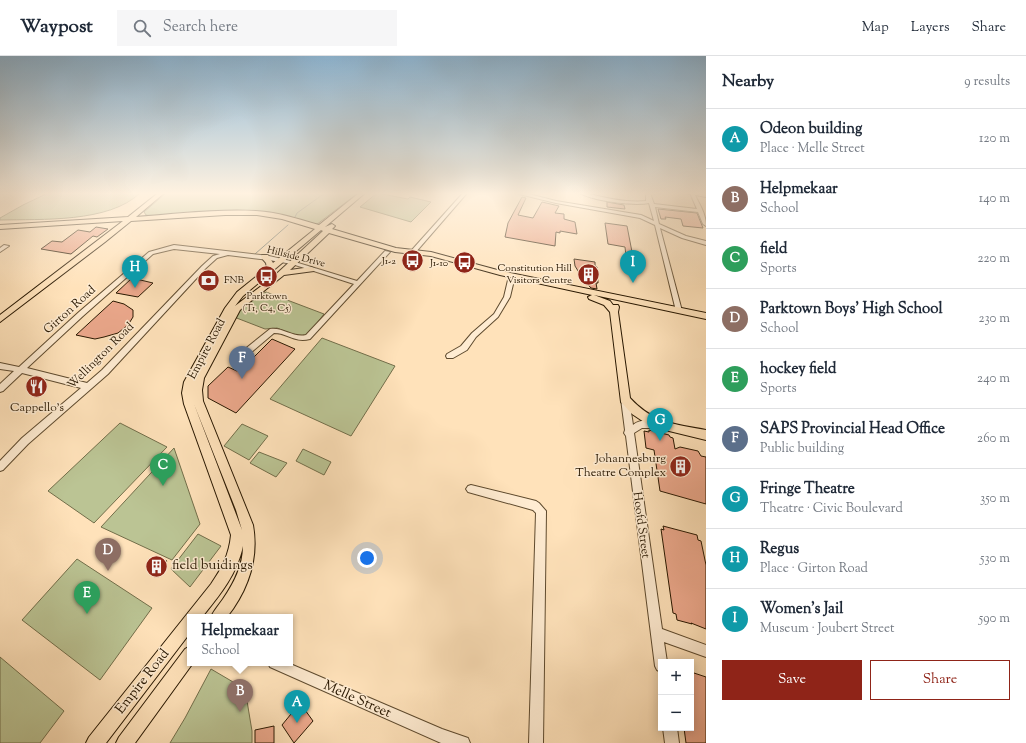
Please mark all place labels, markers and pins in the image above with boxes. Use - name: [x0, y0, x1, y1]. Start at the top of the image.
- bus stop icon: J1-2: [399, 248, 425, 274]
- bus stop icon: J1-10: [451, 250, 477, 276]
- pin: I: [620, 250, 646, 283]
- place label: J1-2: [381, 254, 396, 269]
- pin: H: [122, 255, 148, 288]
- place label: J1-10: [429, 256, 448, 271]
- place label: Constitution Hill Visitors Centre: [497, 261, 572, 288]
- building icon: Constitution Hill Visitors Centre: [575, 261, 601, 287]
- bus stop icon: Parktown (T1, C4, C5): [254, 263, 280, 289]
- bank icon: FNB: [195, 267, 221, 293]
- place label: FNB: [224, 273, 245, 288]
- place label: Parktown (T1, C4, C5): [243, 289, 291, 316]
- pin: F: [229, 346, 255, 379]
- restaurant icon: Cappello's: [24, 374, 50, 400]
- place label: Cappello's: [10, 399, 64, 417]
- pin: G: [647, 408, 673, 441]
- place label: Johannesburg Theatre Complex: [575, 450, 666, 482]
- pin: C: [150, 453, 176, 486]
- building icon: Johannesburg Theatre Complex: [668, 453, 694, 479]
- pin: D: [95, 538, 121, 571]
- building icon: field buidings: [144, 553, 170, 579]
- place label: field buidings: [172, 556, 253, 576]
- pin: E: [74, 581, 100, 614]
- pin: B: [227, 679, 253, 712]
- pin: A: [284, 690, 310, 723]

